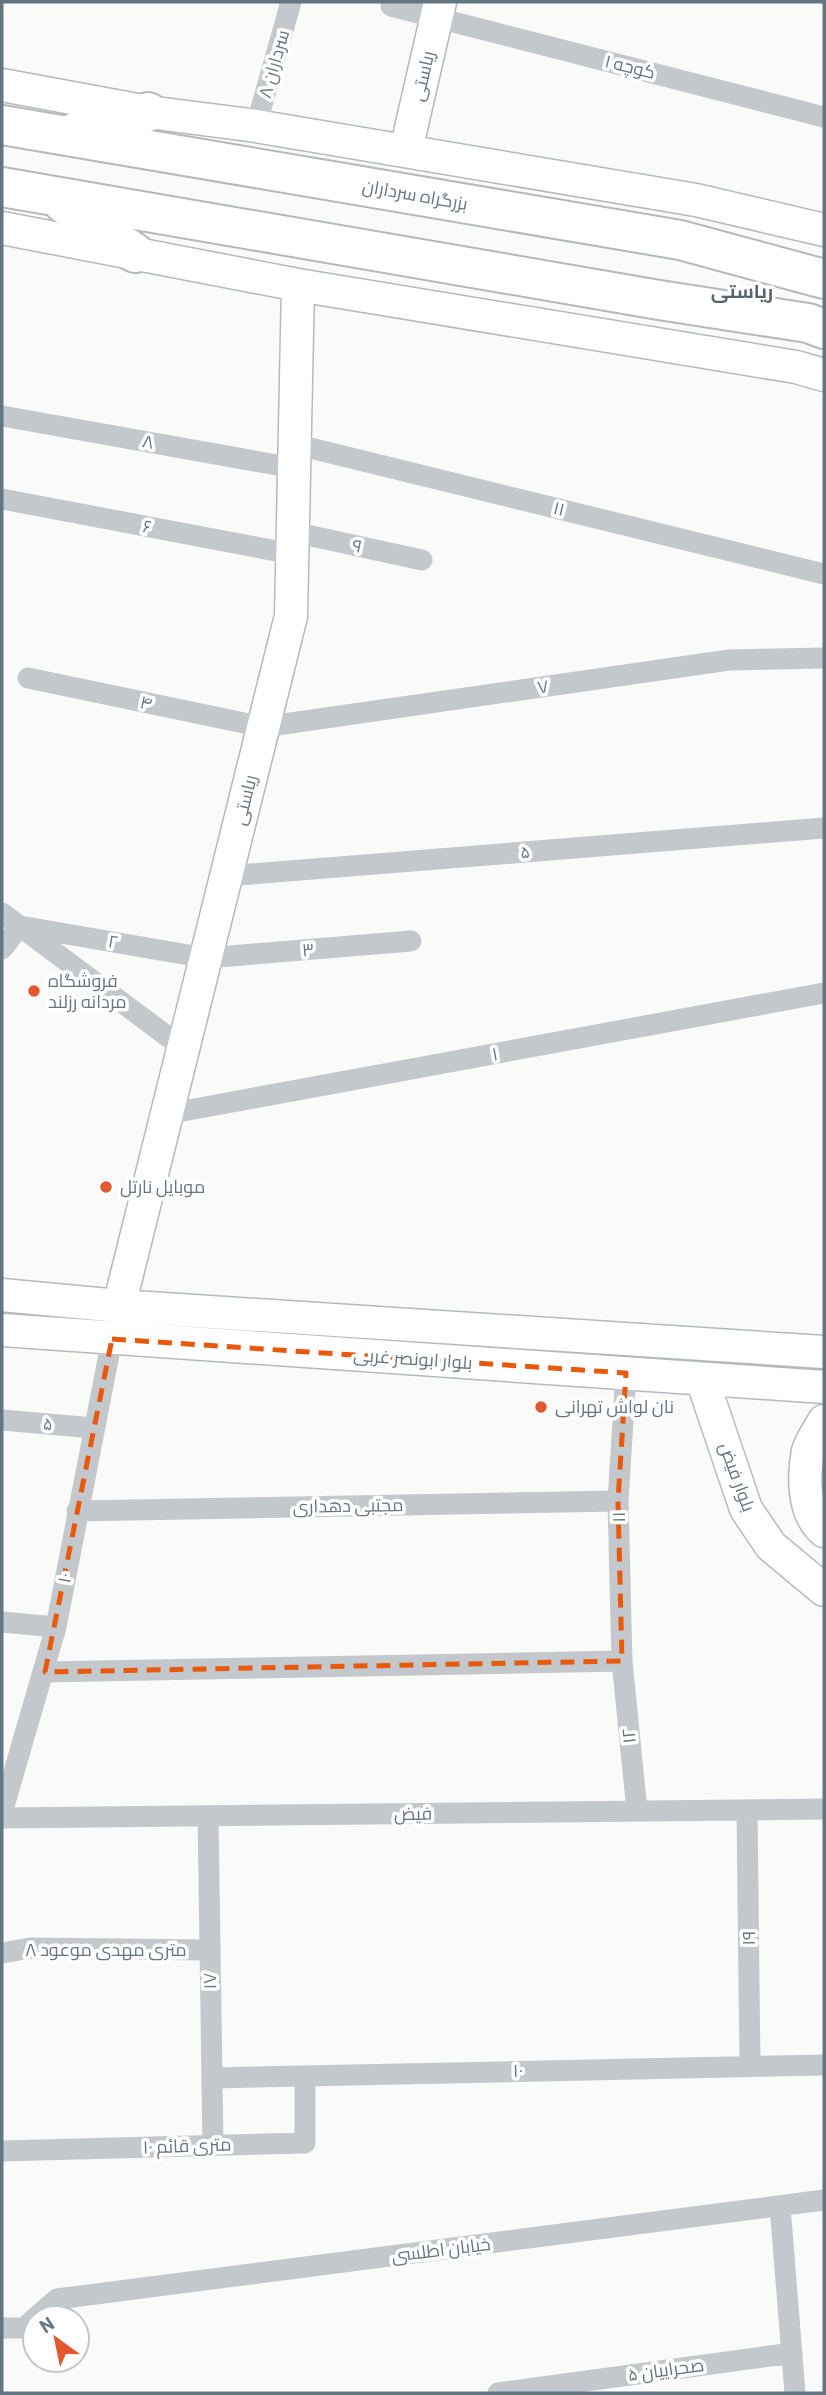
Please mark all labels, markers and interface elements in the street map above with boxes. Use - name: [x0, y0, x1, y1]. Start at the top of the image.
- street label: سرداران ۸: [253, 27, 294, 101]
- street label: ریاستی: [406, 48, 439, 103]
- street label: کوچه ۱: [602, 49, 658, 85]
- street label: بزرگراه سرداران: [361, 174, 470, 215]
- district label: ریاستی: [711, 279, 773, 303]
- street label: ۸: [141, 429, 156, 453]
- street label: ۱۱: [551, 496, 567, 520]
- street label: ۶: [141, 514, 154, 538]
- street label: ۹: [350, 533, 364, 557]
- street label: ۷: [536, 674, 550, 698]
- street label: ۴: [138, 690, 154, 714]
- street label: ریاستی: [227, 772, 262, 827]
- street label: ۵: [519, 840, 531, 862]
- street label: ۲: [107, 929, 120, 953]
- street label: ۳: [301, 938, 315, 960]
- place label: فروشگاه مردانه رزلند: [48, 969, 127, 1013]
- marker: فروشگاه مردانه رزلند: [26, 983, 42, 999]
- street label: ۱: [490, 1042, 499, 1064]
- place label: موبایل نارتل: [120, 1175, 205, 1198]
- marker: موبایل نارتل: [98, 1179, 114, 1195]
- street label: بلوار ابونصر غربی: [353, 1343, 473, 1374]
- place label: نان لواش تهرانی: [555, 1395, 674, 1418]
- marker: نان لواش تهرانی: [533, 1399, 549, 1415]
- street label: ۵: [42, 1412, 54, 1434]
- street label: بلوار فیض: [714, 1439, 761, 1515]
- street label: مجتبی دهداری: [292, 1493, 404, 1518]
- street label: ۱۱: [607, 1511, 629, 1523]
- street label: ۱۰: [52, 1571, 76, 1585]
- street label: ۱۲: [616, 1727, 640, 1745]
- street label: فیض: [394, 1802, 432, 1825]
- street label: ۱۹: [737, 1931, 759, 1945]
- street label: ۸ متری مهدی موعود: [25, 1938, 187, 1961]
- street label: ۱۷: [198, 1972, 220, 1990]
- street label: ۱۰: [513, 2059, 523, 2081]
- street label: ۱۰ متری قائم: [142, 2132, 232, 2160]
- street label: خيابان اطلسى: [390, 2232, 492, 2267]
- north arrow: [21, 2304, 91, 2374]
- text: N: [35, 2311, 58, 2337]
- street label: ۵ صحراییان: [626, 2353, 706, 2386]

